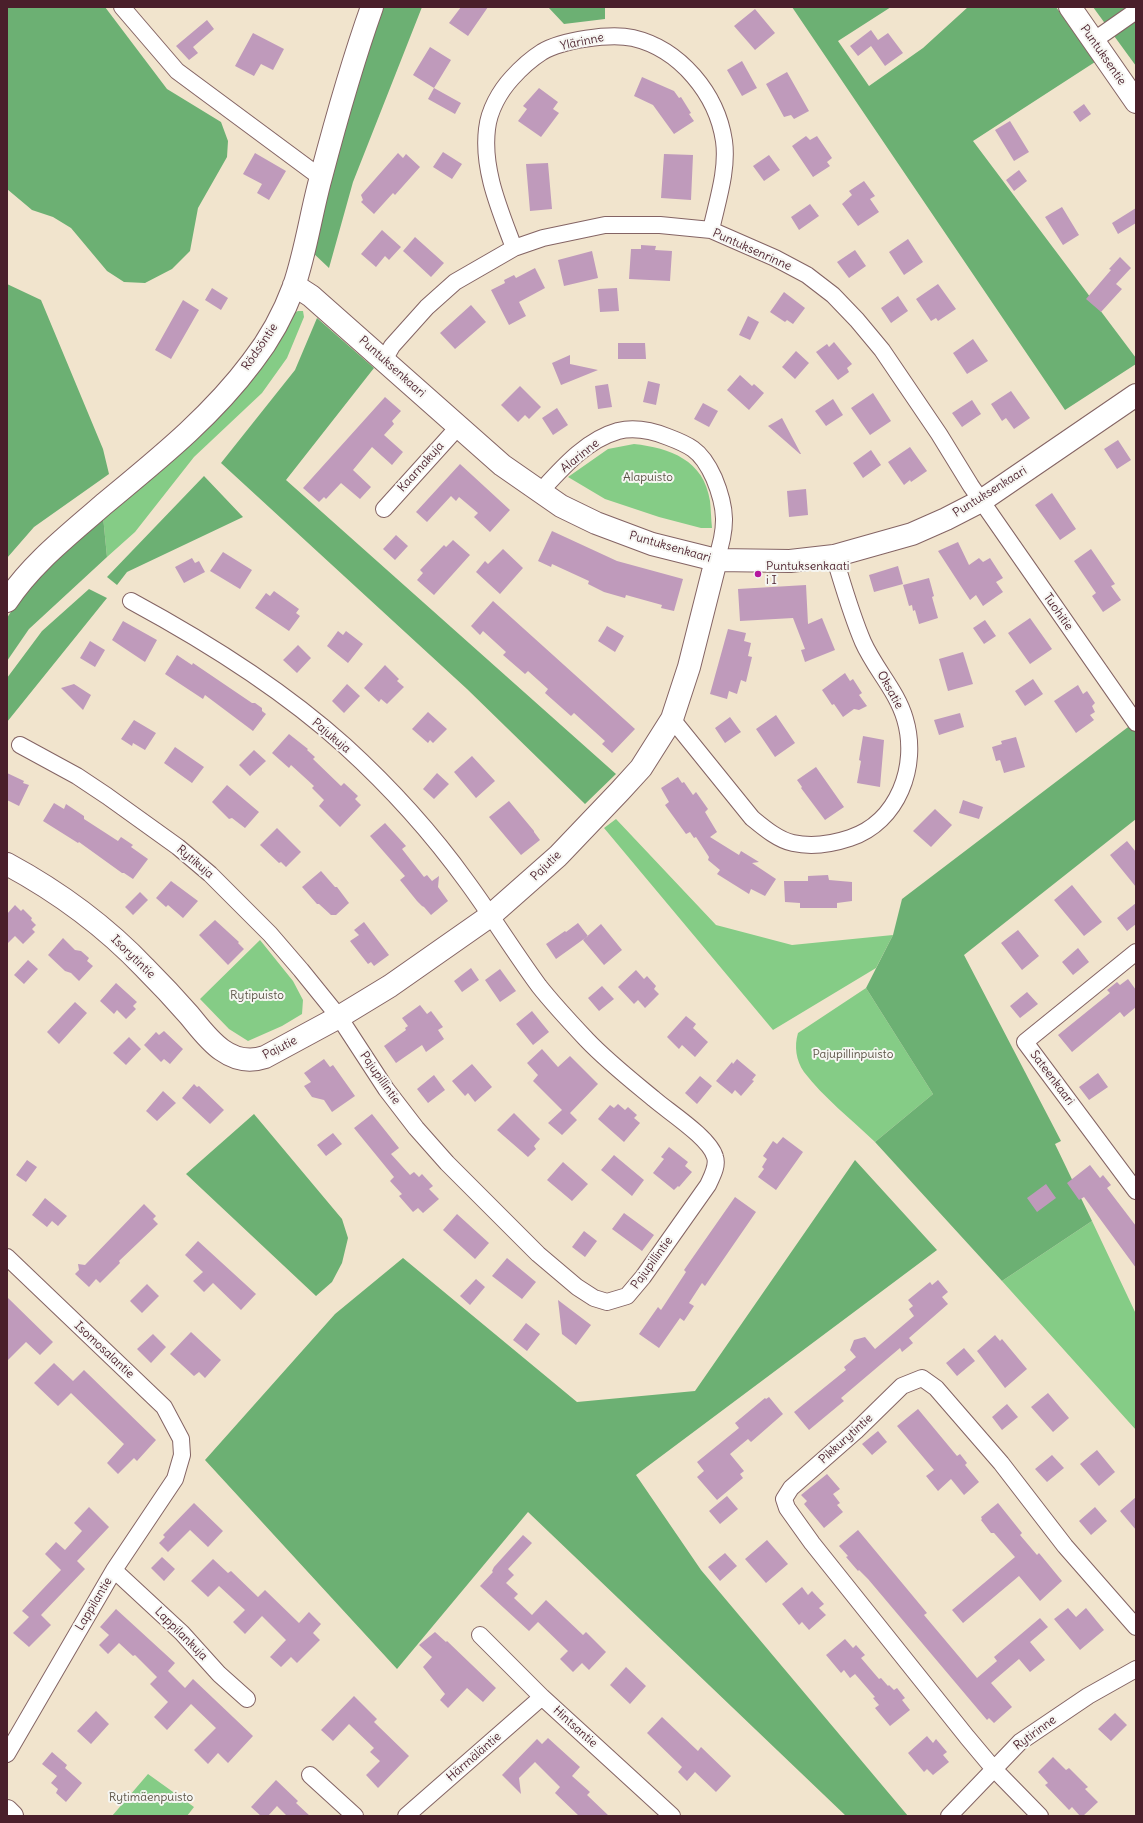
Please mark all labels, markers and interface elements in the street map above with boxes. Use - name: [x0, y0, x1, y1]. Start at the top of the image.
- street label: Puntuksentie: [1077, 22, 1129, 88]
- street label: Ylärinne: [559, 30, 605, 54]
- street label: Puntuksenrinne: [710, 226, 794, 274]
- street label: Rödsöntie: [239, 321, 281, 373]
- street label: Puntuksenkaari: [356, 333, 428, 401]
- street label: Alarinne: [558, 436, 602, 476]
- street label: Kaarnakuja: [395, 439, 447, 495]
- street label: Puntuksenkaari: [950, 464, 1030, 520]
- park label: Alapuisto: [623, 471, 673, 485]
- street label: Puntuksenkaari: [627, 528, 713, 566]
- place label: Puntuksenkaati i I: [766, 560, 850, 588]
- marker: Puntuksenkaati i I: [753, 569, 763, 579]
- street label: Tuohitie: [1040, 591, 1076, 633]
- street label: Oksatie: [874, 669, 906, 711]
- street label: Pajukuja: [309, 716, 353, 756]
- street label: Rytikuja: [174, 842, 216, 882]
- street label: Pajutie: [528, 848, 564, 884]
- street label: Isorytintie: [108, 932, 158, 982]
- park label: Rytipuisto: [230, 989, 284, 1003]
- street label: Pajutie: [260, 1033, 300, 1063]
- park label: Pajupillinpuisto: [813, 1048, 893, 1062]
- street label: Sateenkaari: [1027, 1048, 1077, 1108]
- street label: Pajupillintie: [357, 1049, 403, 1107]
- street label: Pajupillintie: [628, 1234, 676, 1292]
- street label: Isomosalantie: [71, 1319, 137, 1381]
- street label: Pikkurytintie: [816, 1411, 876, 1467]
- street label: Lappilantie: [73, 1575, 115, 1633]
- street label: Lappilankuja: [152, 1605, 210, 1663]
- street label: Hintsantie: [550, 1703, 600, 1751]
- street label: Rytirinne: [1011, 1713, 1059, 1753]
- street label: Härmäläntie: [444, 1729, 504, 1785]
- park label: Rytimäenpuisto: [109, 1791, 193, 1805]

